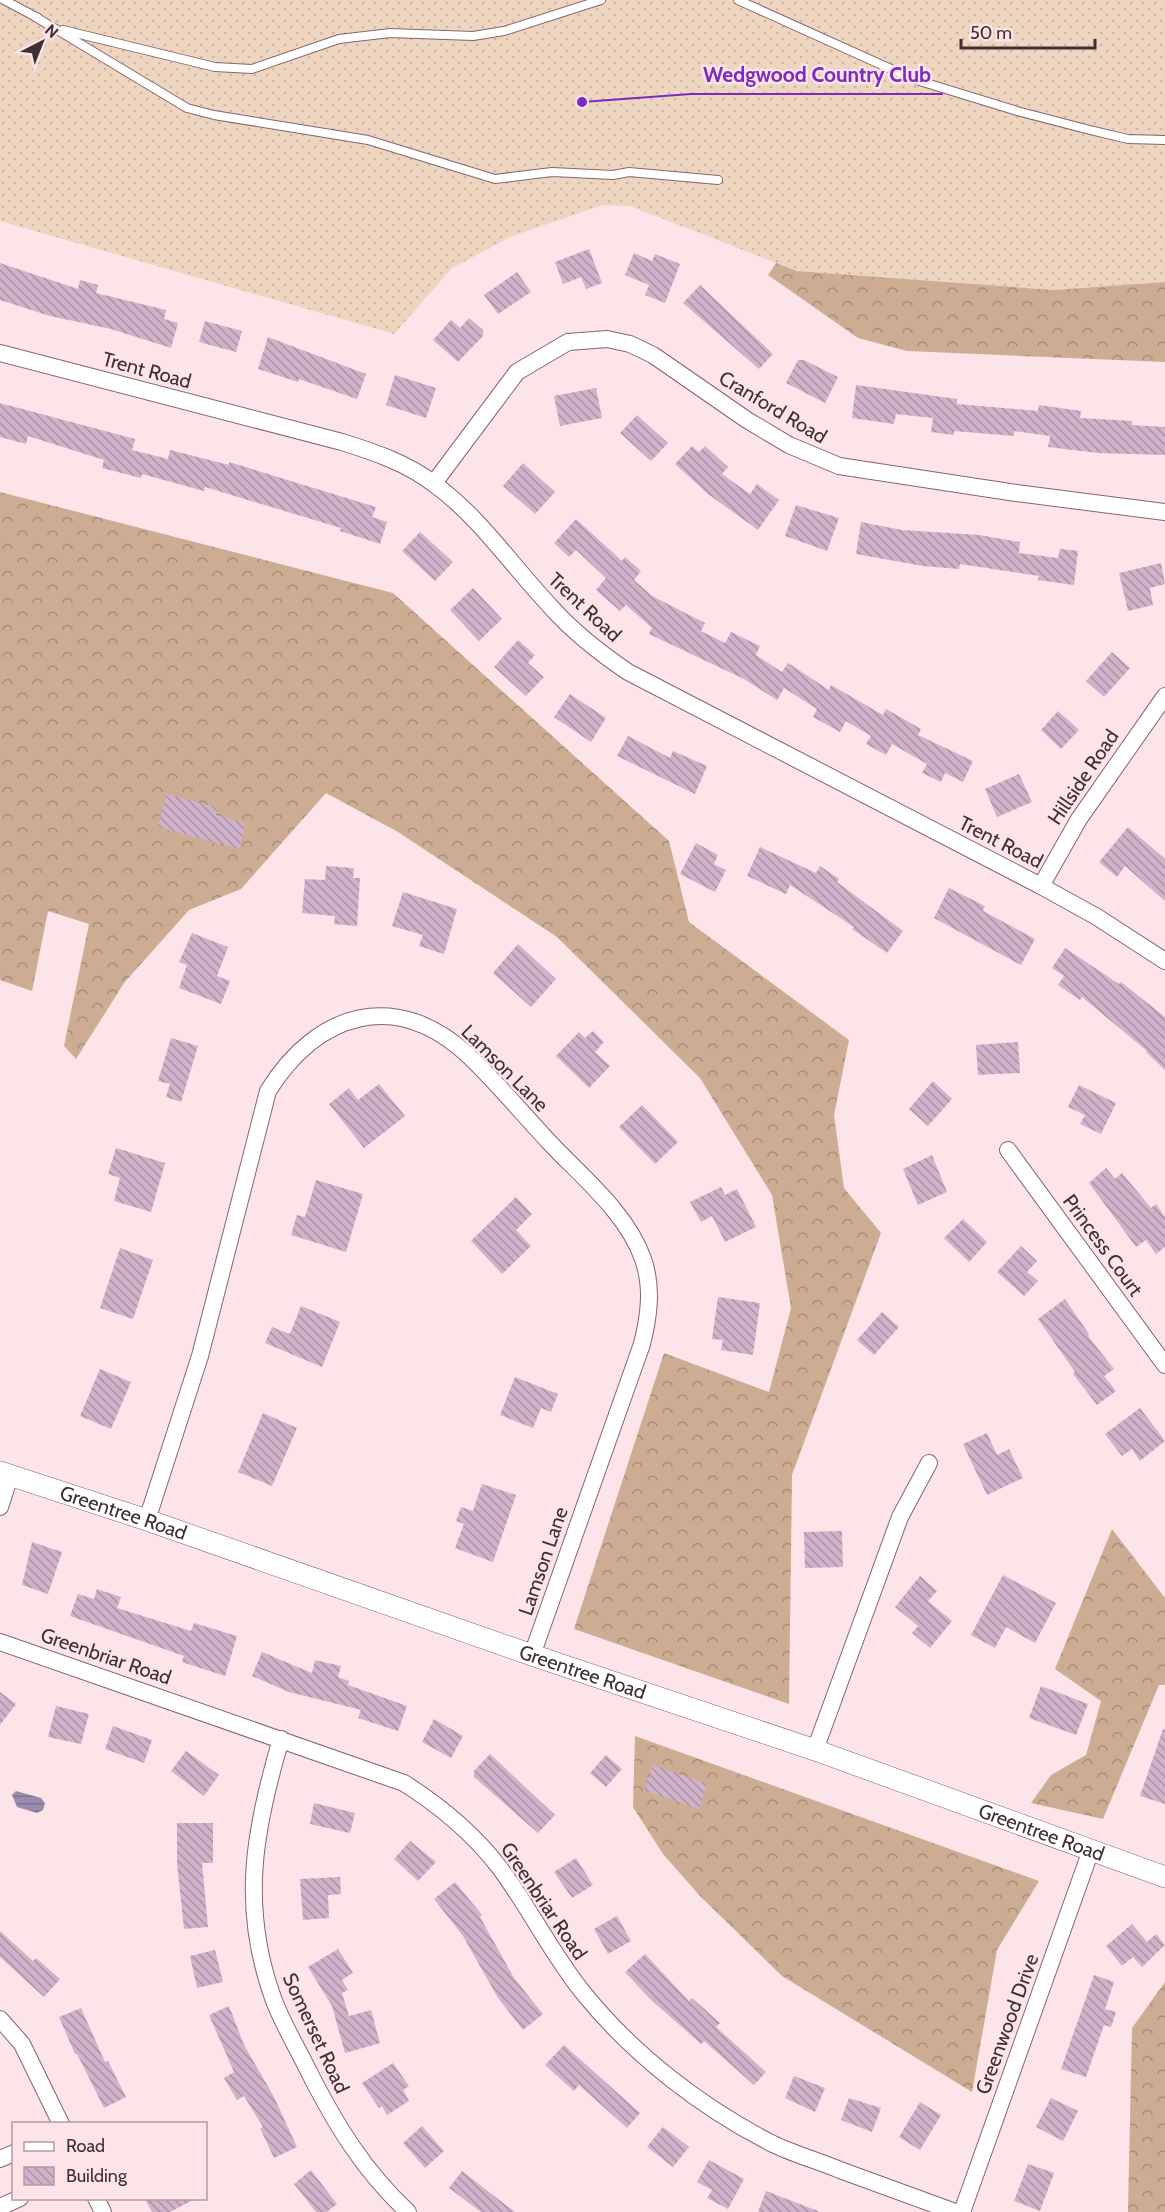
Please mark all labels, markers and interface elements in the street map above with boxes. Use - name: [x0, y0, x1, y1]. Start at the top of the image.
- north arrow: [12, 12, 72, 72]
- scale bar: [961, 12, 1094, 50]
- text: N: [41, 20, 62, 42]
- text: 50 m: [970, 22, 1012, 44]
- callout: Wedgwood Country Club: [691, 55, 943, 94]
- text: Wedgwood Country Club: [703, 62, 931, 87]
- street label: Trent Road: [100, 347, 194, 393]
- street label: Cranford Road: [715, 365, 831, 449]
- street label: Trent Road: [544, 567, 626, 647]
- street label: Hillside Road: [1042, 725, 1124, 829]
- street label: Trent Road: [955, 811, 1047, 873]
- street label: Lamson Lane: [457, 1020, 553, 1116]
- street label: Princess Court: [1058, 1189, 1148, 1301]
- street label: Greentree Road: [57, 1480, 190, 1545]
- street label: Lamson Lane: [513, 1504, 573, 1618]
- street label: Greenbriar Road: [38, 1622, 174, 1690]
- street label: Greentree Road: [516, 1639, 649, 1704]
- street label: Greentree Road: [975, 1798, 1108, 1866]
- street label: Greenbriar Road: [496, 1838, 592, 1964]
- street label: Greenwood Drive: [970, 1950, 1044, 2098]
- street label: Somerset Road: [278, 1969, 354, 2097]
- legend: [12, 2122, 207, 2200]
- text: Road: [66, 2135, 105, 2157]
- text: Building: [66, 2165, 128, 2187]

